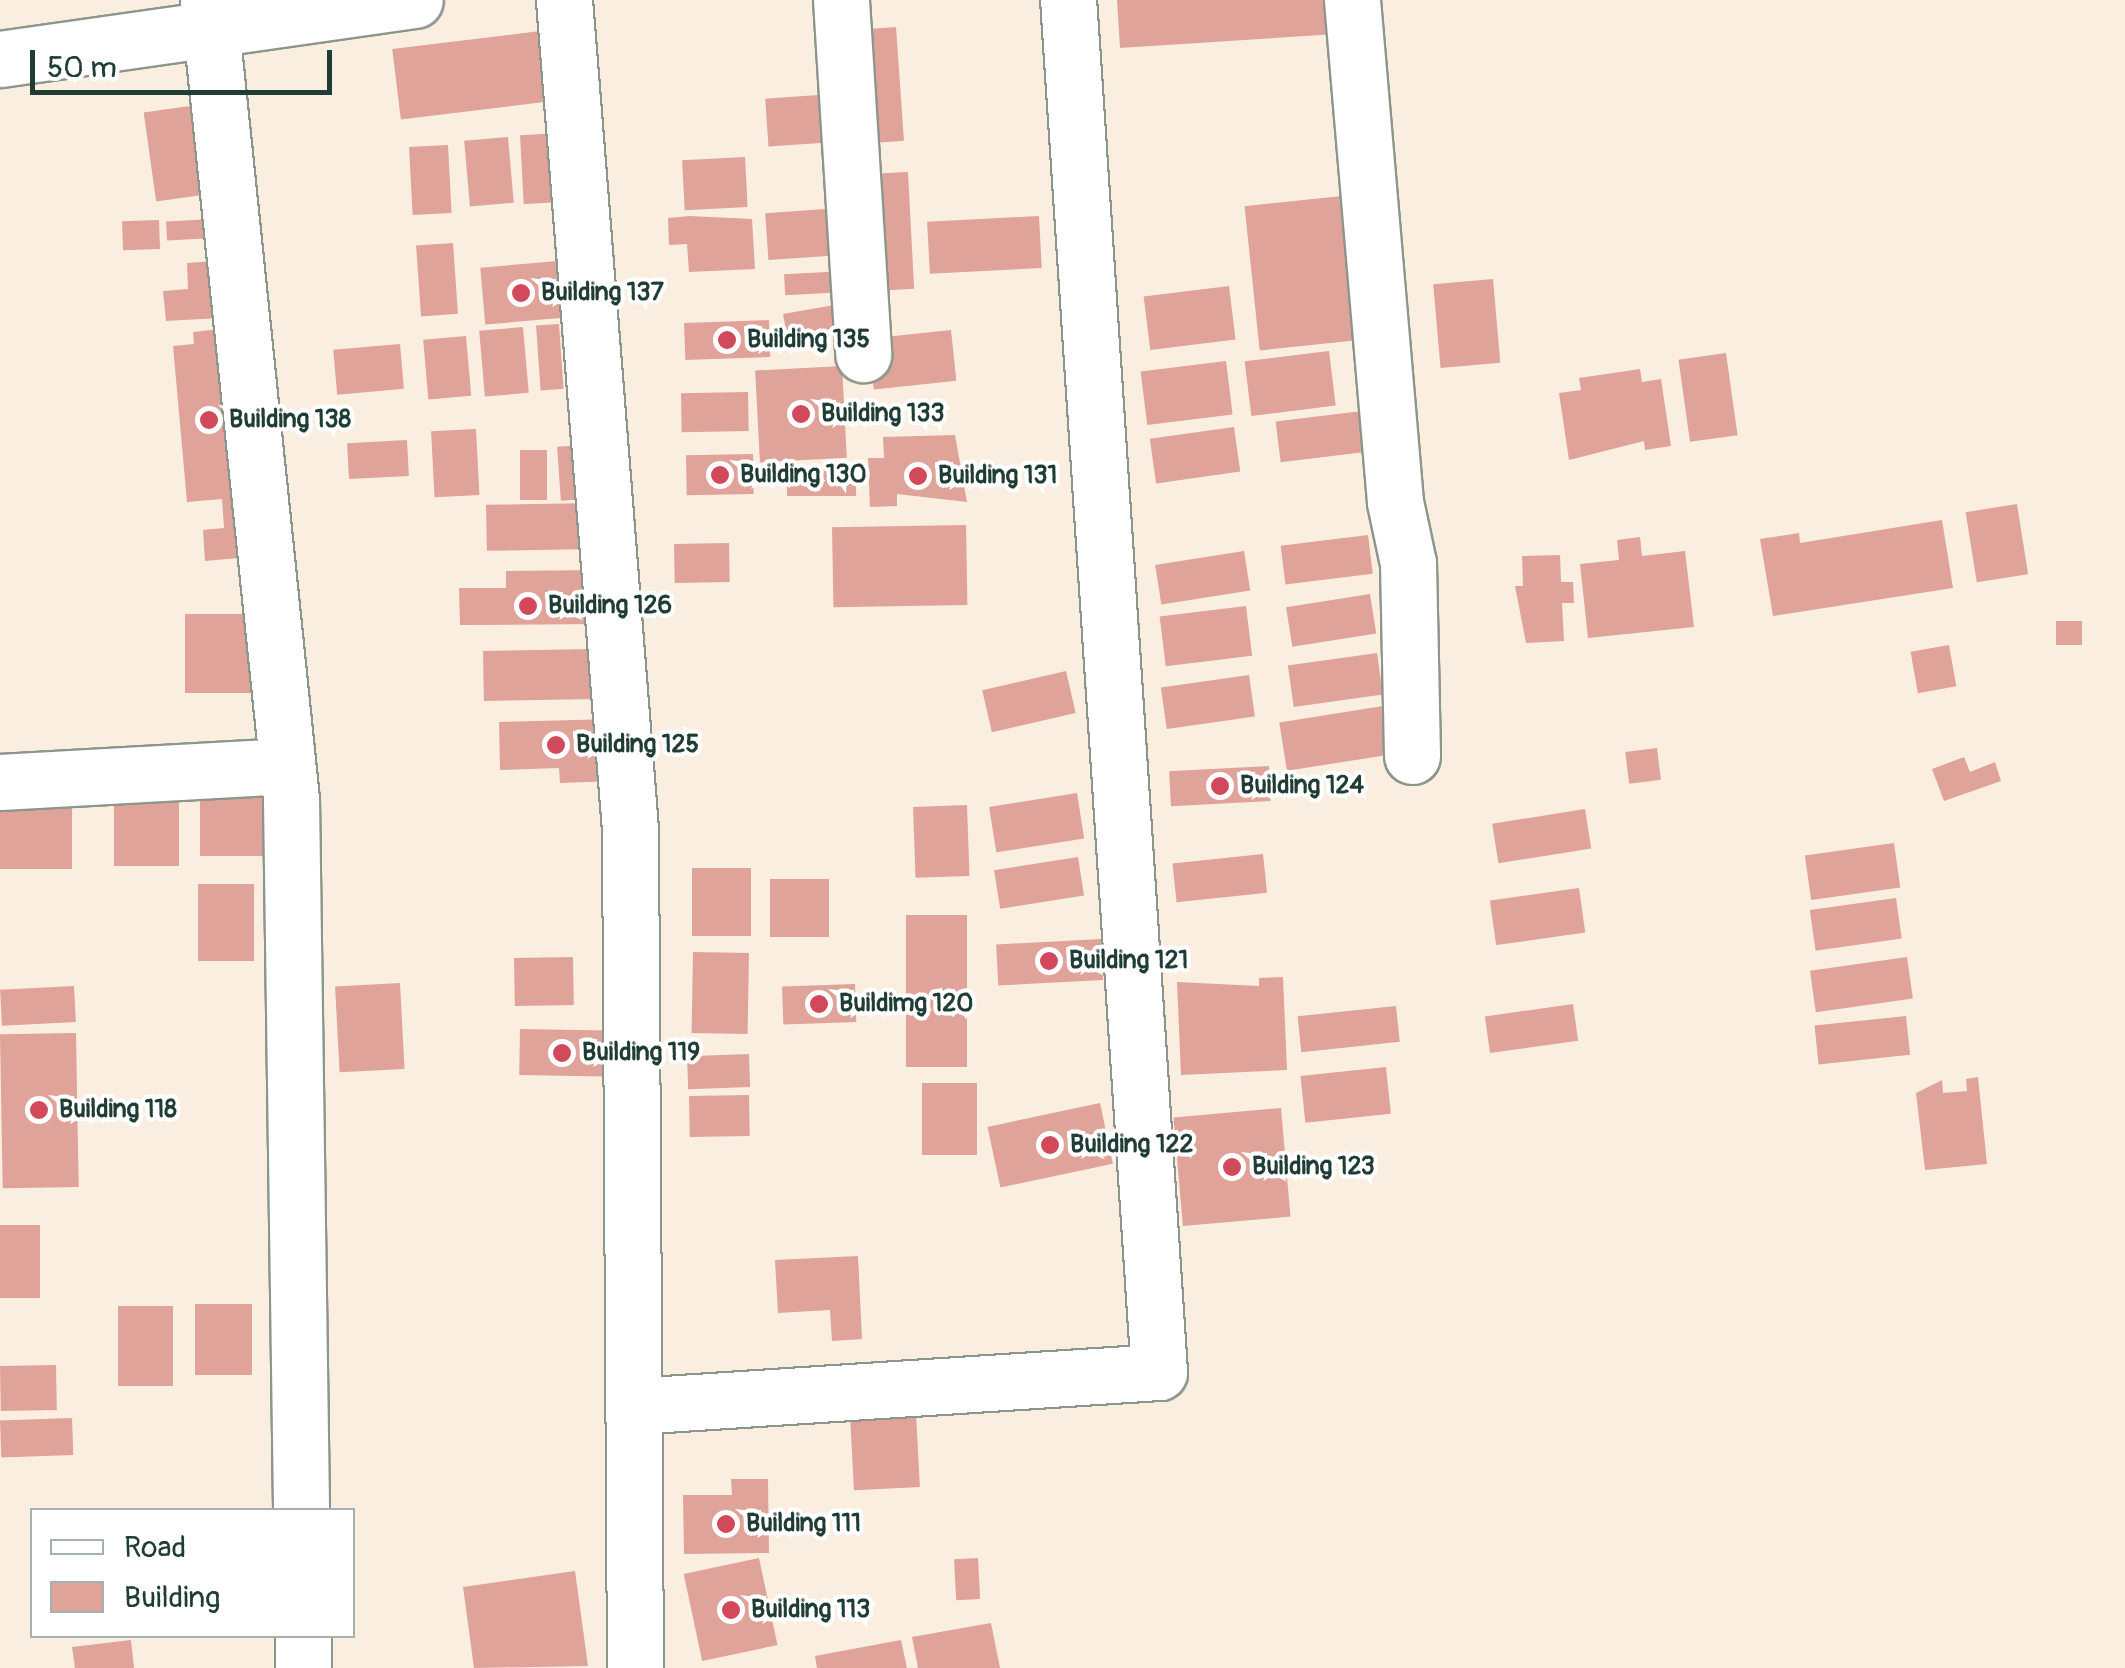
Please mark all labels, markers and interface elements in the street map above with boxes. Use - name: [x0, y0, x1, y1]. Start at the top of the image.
- scale bar: [35, 30, 338, 92]
- text: 50 m: [47, 49, 117, 86]
- place label: Building 137: [541, 278, 664, 308]
- marker: Building 137: [510, 282, 532, 304]
- place label: Building 135: [747, 325, 870, 355]
- marker: Building 135: [716, 329, 738, 351]
- place label: Building 133: [821, 399, 944, 429]
- marker: Building 133: [790, 403, 812, 425]
- place label: Building 138: [229, 405, 351, 435]
- marker: Building 138: [198, 409, 220, 431]
- place label: Building 130: [740, 460, 867, 490]
- place label: Building 131: [938, 461, 1057, 491]
- marker: Building 130: [709, 464, 731, 486]
- marker: Building 131: [907, 465, 929, 487]
- place label: Building 126: [548, 591, 672, 621]
- marker: Building 126: [517, 595, 539, 617]
- place label: Building 125: [576, 730, 699, 760]
- marker: Building 125: [545, 734, 567, 756]
- place label: Building 124: [1240, 771, 1364, 801]
- marker: Building 124: [1209, 775, 1231, 797]
- place label: Building 121: [1069, 946, 1188, 976]
- marker: Building 121: [1038, 950, 1060, 972]
- place label: Buildimg 120: [839, 989, 973, 1019]
- marker: Buildimg 120: [808, 993, 830, 1015]
- place label: Building 119: [582, 1038, 700, 1068]
- marker: Building 119: [551, 1042, 573, 1064]
- place label: Building 118: [59, 1095, 177, 1125]
- marker: Building 118: [28, 1099, 50, 1121]
- place label: Building 122: [1070, 1130, 1193, 1160]
- marker: Building 122: [1039, 1134, 1061, 1156]
- place label: Building 123: [1252, 1152, 1375, 1182]
- marker: Building 123: [1221, 1156, 1243, 1178]
- legend: [30, 1508, 355, 1638]
- place label: Building 111: [746, 1509, 861, 1539]
- marker: Building 111: [715, 1513, 737, 1535]
- text: Road: [124, 1529, 186, 1566]
- text: Building: [124, 1579, 220, 1616]
- place label: Building 113: [751, 1595, 870, 1625]
- marker: Building 113: [720, 1599, 742, 1621]

